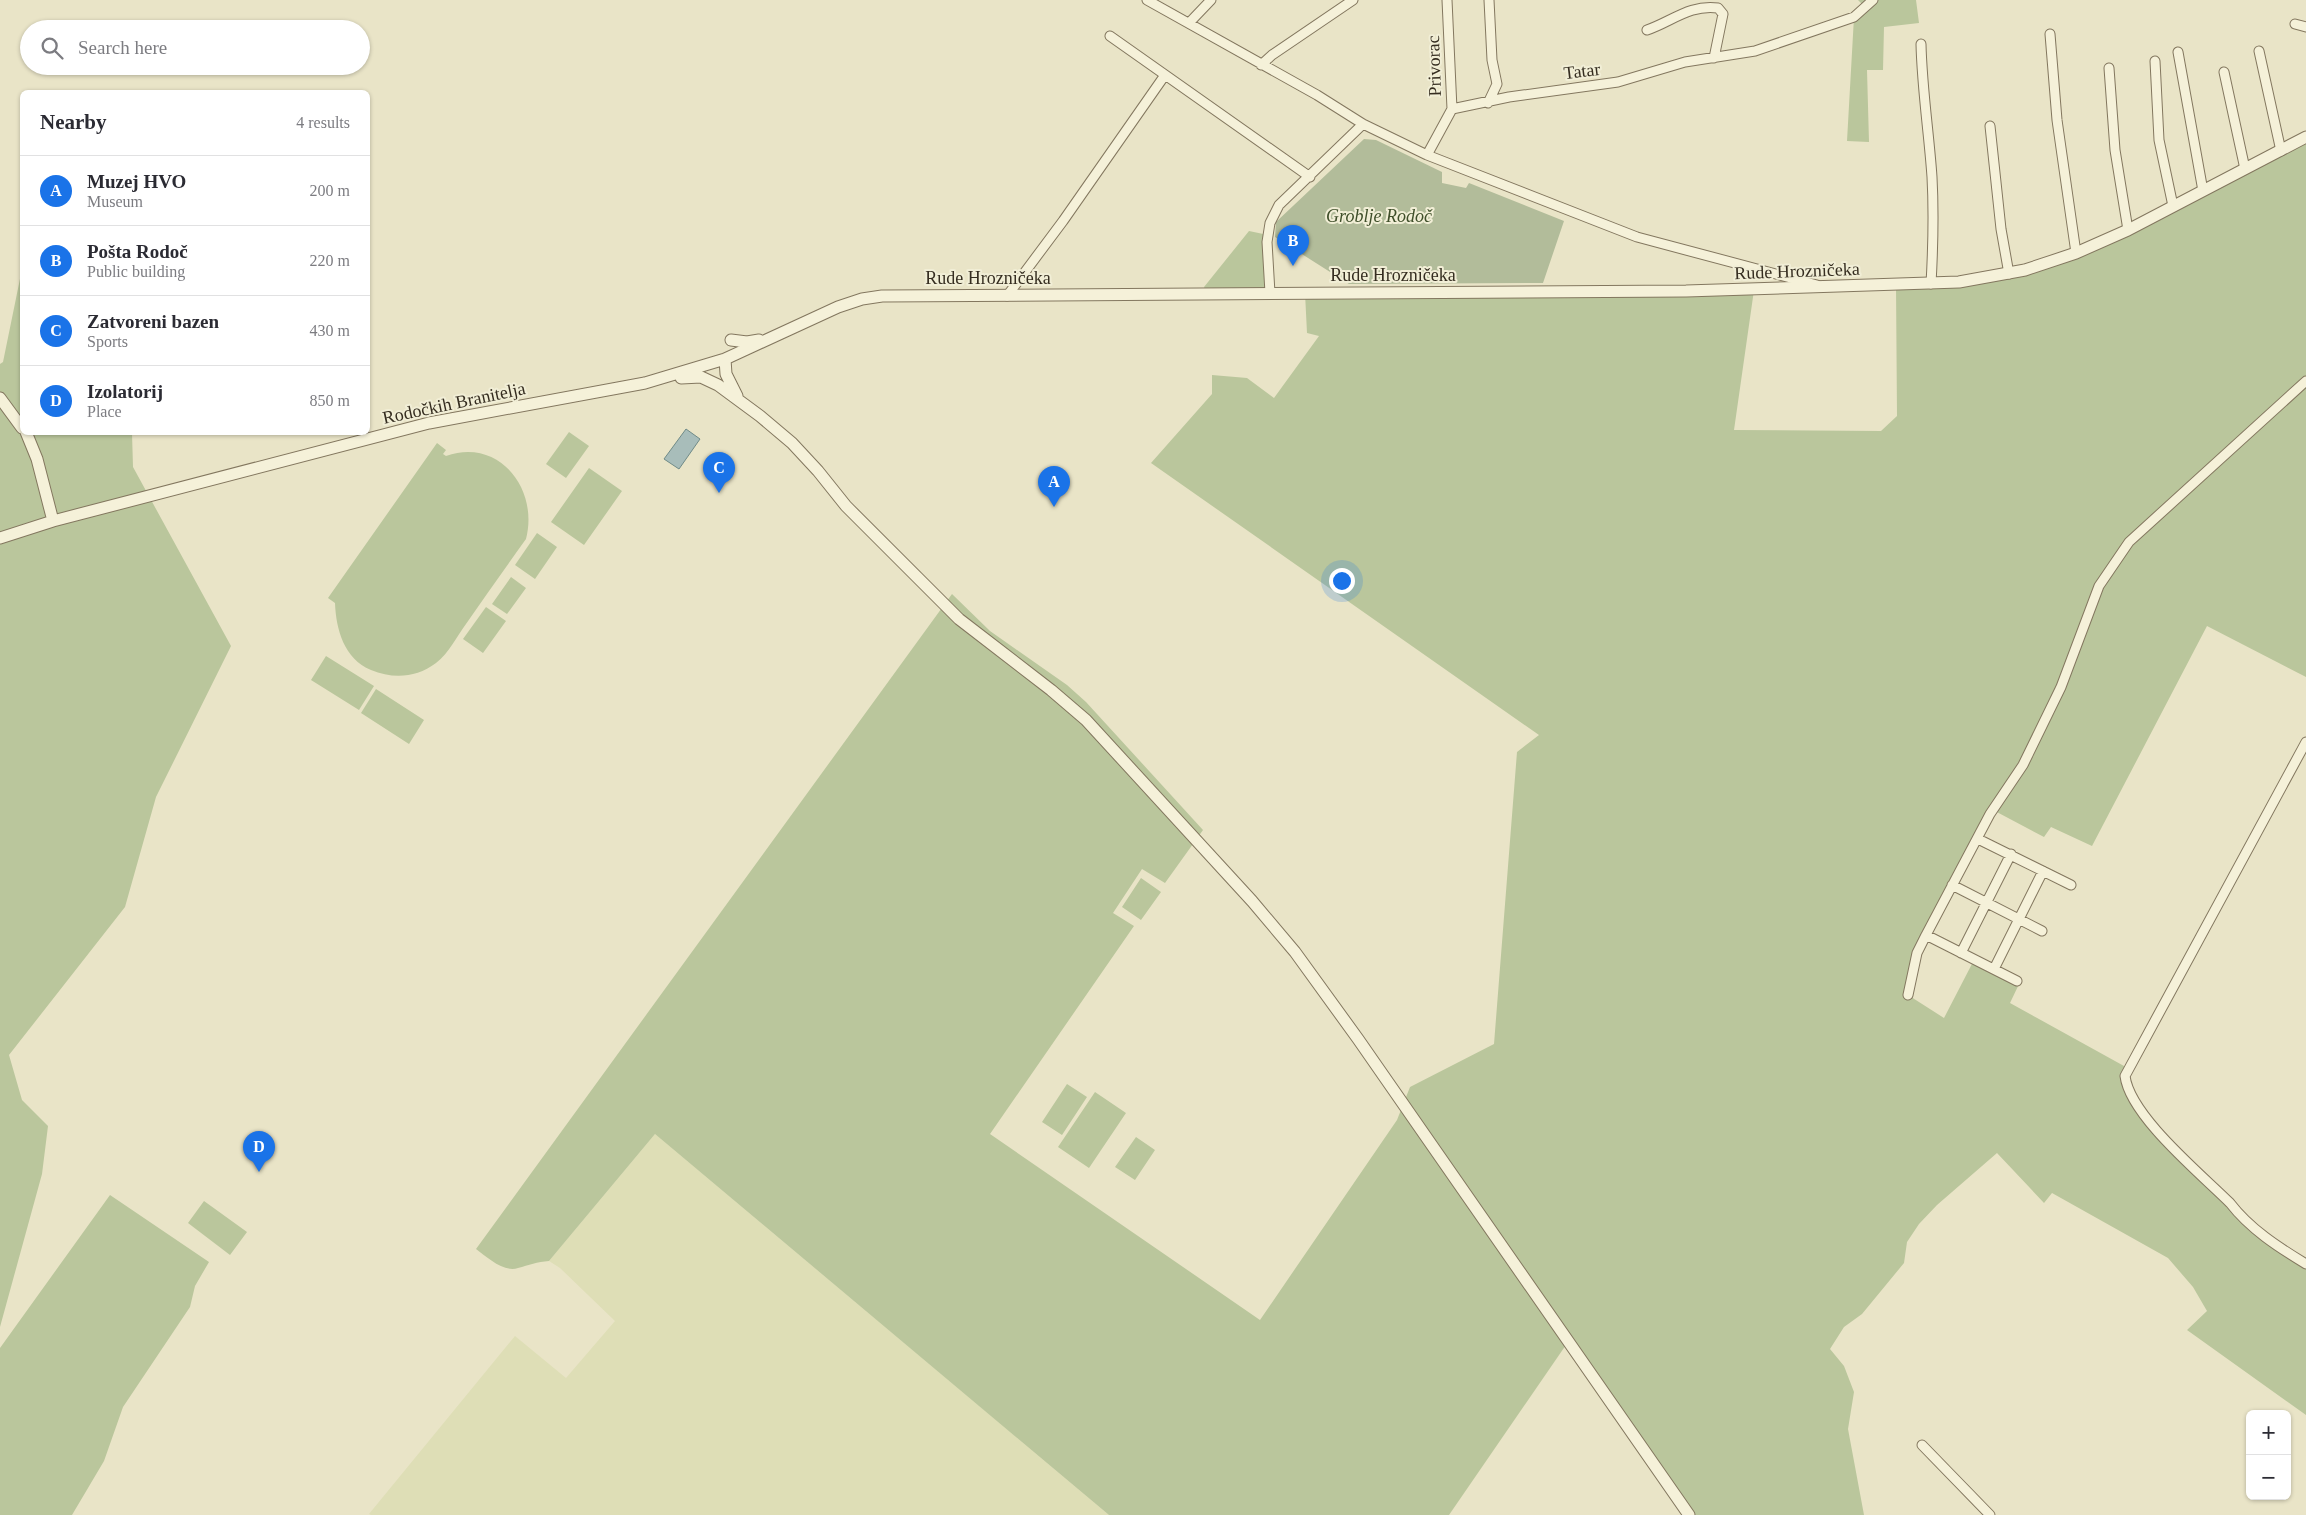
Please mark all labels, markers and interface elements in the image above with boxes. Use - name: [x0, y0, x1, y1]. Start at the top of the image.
- search box: [20, 20, 370, 75]
- icon: search: [38, 34, 66, 62]
- street label: Privorac: [1423, 35, 1445, 97]
- text: Search here: [78, 37, 167, 58]
- street label: Tatar: [1563, 59, 1601, 83]
- text: Nearby: [40, 110, 107, 134]
- text: 4 results: [296, 114, 350, 131]
- text: Muzej HVO: [87, 171, 186, 192]
- text: A: [50, 182, 62, 199]
- text: 200 m: [310, 182, 350, 199]
- text: Museum: [87, 193, 143, 210]
- park label: Groblje Rodoč: [1326, 206, 1433, 226]
- pin: B: [1277, 225, 1309, 266]
- text: Pošta Rodoč: [87, 241, 188, 262]
- text: B: [51, 252, 61, 269]
- text: 220 m: [310, 252, 350, 269]
- street label: Rude Hrozničeka: [1734, 259, 1860, 283]
- text: Public building: [87, 263, 185, 280]
- street label: Rude Hrozničeka: [1330, 265, 1456, 285]
- street label: Rude Hrozničeka: [925, 268, 1051, 288]
- text: Zatvoreni bazen: [87, 311, 219, 332]
- text: C: [50, 322, 62, 339]
- text: 430 m: [310, 322, 350, 339]
- text: Sports: [87, 333, 128, 350]
- street label: Rodočkih Branitelja: [381, 378, 527, 428]
- text: Izolatorij: [87, 381, 163, 402]
- text: D: [50, 392, 62, 409]
- text: 850 m: [310, 392, 350, 409]
- text: Place: [87, 403, 122, 420]
- pin: C: [703, 452, 735, 493]
- pin: A: [1038, 466, 1070, 507]
- your location: [1329, 568, 1355, 594]
- pin: D: [243, 1131, 275, 1172]
- map controls: [2246, 1410, 2291, 1500]
- button: +: [2246, 1410, 2291, 1455]
- button: −: [2246, 1455, 2291, 1500]

